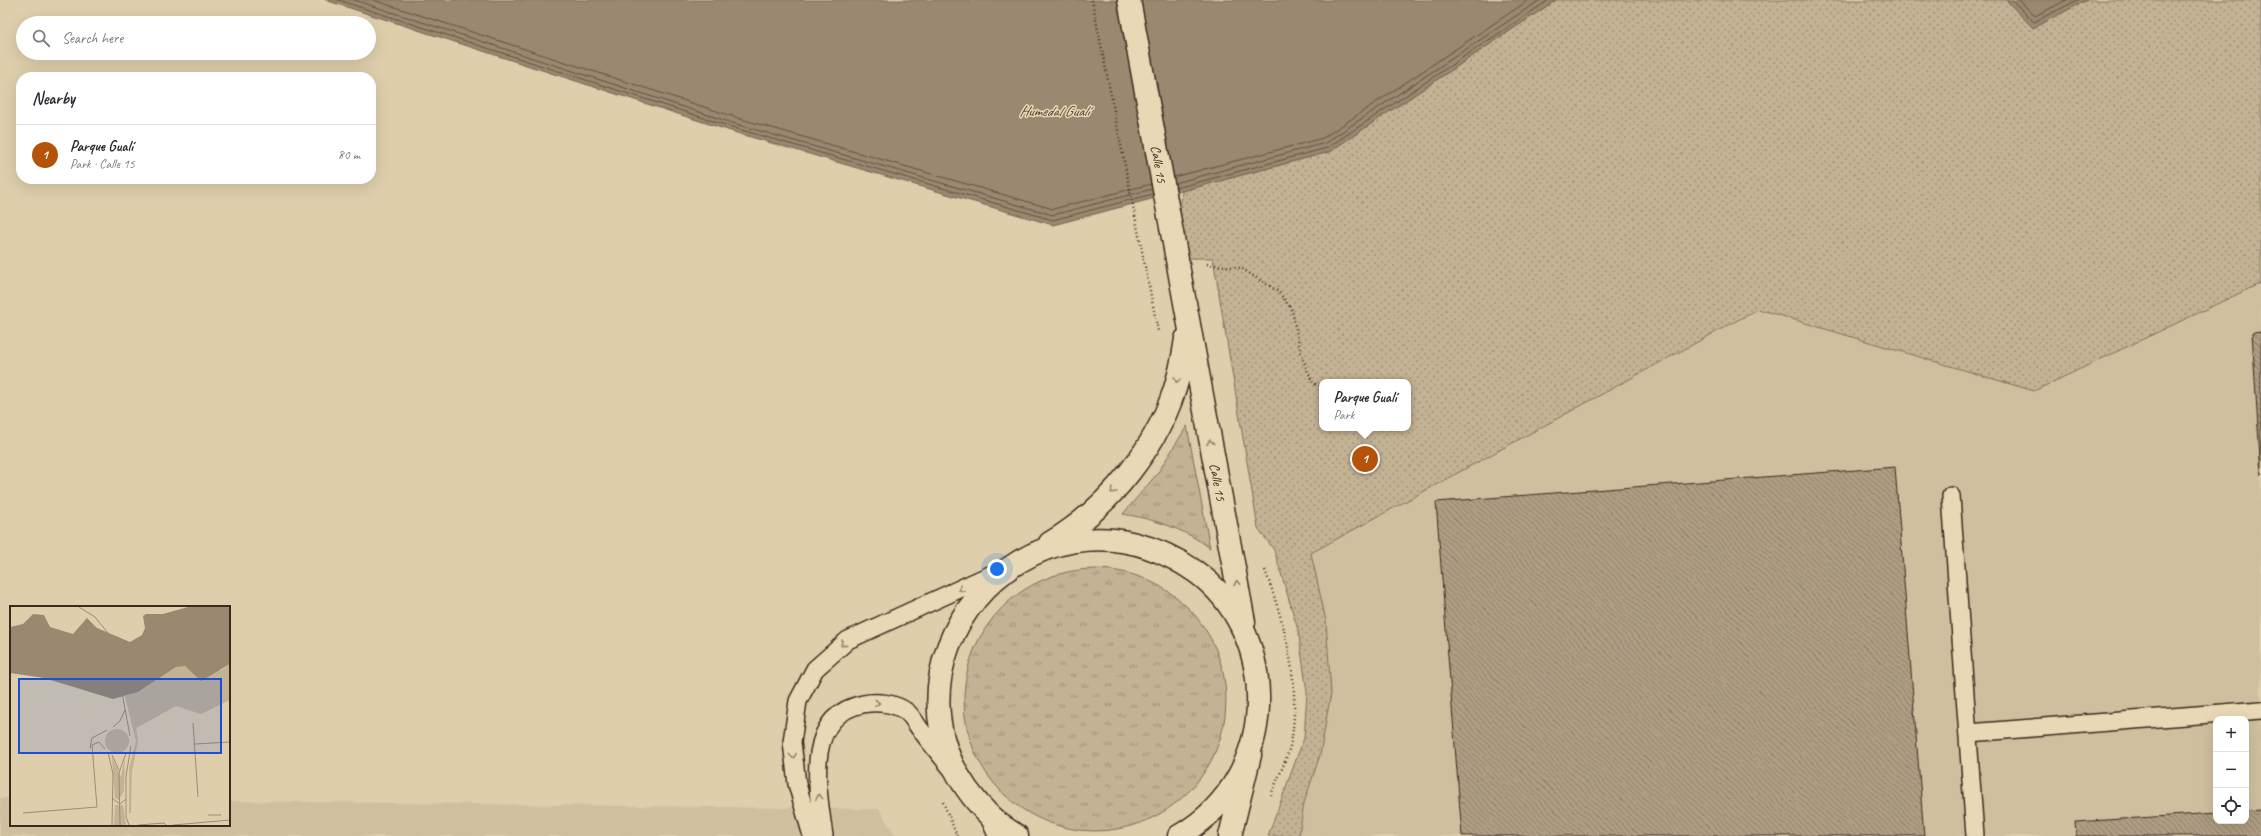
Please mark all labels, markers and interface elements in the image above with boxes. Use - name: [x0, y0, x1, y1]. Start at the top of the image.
- search box: [16, 16, 376, 60]
- icon: search: [30, 27, 52, 49]
- text: Search here: [62, 29, 123, 48]
- text: Nearby: [32, 88, 75, 109]
- water label: Humedal Gualí: [1019, 102, 1094, 121]
- text: Parque Gualí: [70, 137, 133, 156]
- street label: Calle 15: [1147, 144, 1170, 185]
- text: 1: [42, 147, 48, 163]
- text: 80 m: [338, 147, 360, 163]
- text: Park · Calle 15: [70, 156, 135, 172]
- one-way arrow: [1173, 376, 1182, 383]
- popup: [1319, 379, 1411, 431]
- text: Parque Gualí: [1334, 388, 1396, 407]
- text: Park: [1334, 407, 1354, 423]
- one-way arrow: [1206, 439, 1215, 445]
- pin: 1: [1352, 444, 1378, 474]
- street label: Calle 15: [1206, 462, 1230, 503]
- one-way arrow: [1110, 486, 1117, 494]
- your location: [987, 559, 1007, 579]
- one-way arrow: [1233, 580, 1242, 586]
- one-way arrow: [957, 584, 965, 592]
- inset map: [10, 606, 230, 826]
- one-way arrow: [840, 639, 848, 647]
- one-way arrow: [874, 698, 880, 707]
- map controls: [2213, 716, 2249, 824]
- button: +: [2213, 716, 2249, 752]
- button: −: [2213, 752, 2249, 788]
- one-way arrow: [789, 753, 798, 760]
- button: locate: [2213, 788, 2249, 824]
- one-way arrow: [815, 794, 824, 800]

